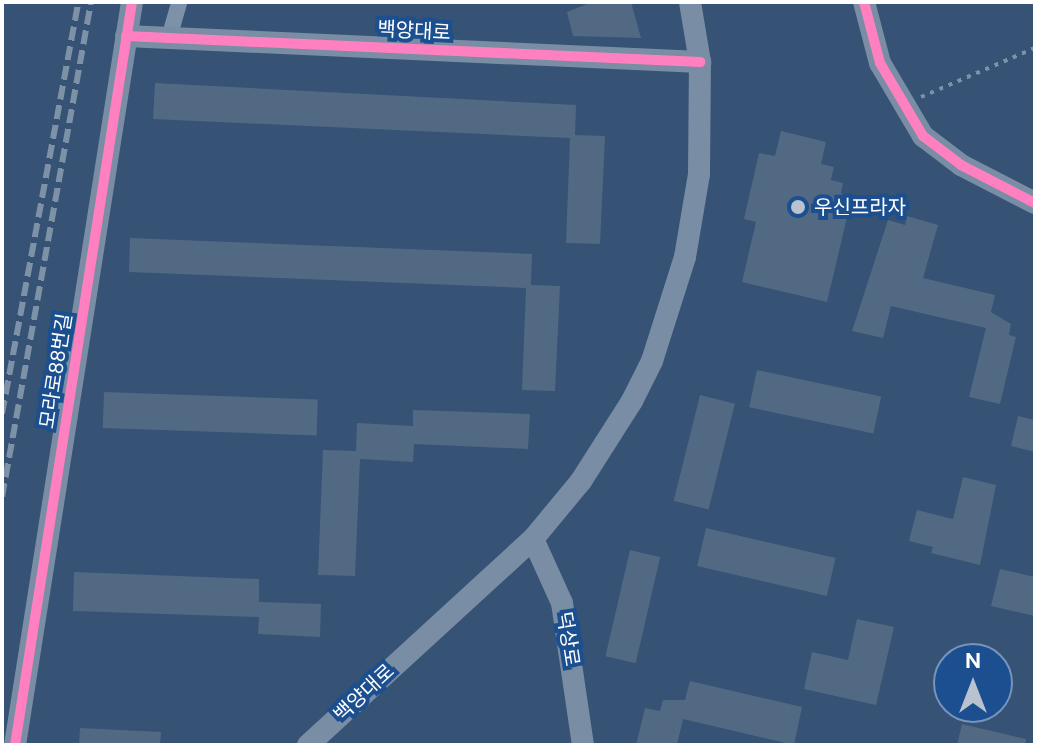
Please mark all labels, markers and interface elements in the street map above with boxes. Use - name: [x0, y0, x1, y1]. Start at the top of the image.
- street label: 백양대로: [377, 17, 451, 45]
- place label: 우신프라자: [814, 195, 906, 219]
- marker: 우신프라자: [789, 198, 807, 216]
- street label: 모라로88번길: [35, 312, 77, 430]
- street label: 덕상로: [552, 610, 584, 668]
- north arrow: [933, 643, 1013, 723]
- text: N: [965, 646, 981, 675]
- street label: 백양대로: [329, 659, 399, 727]

